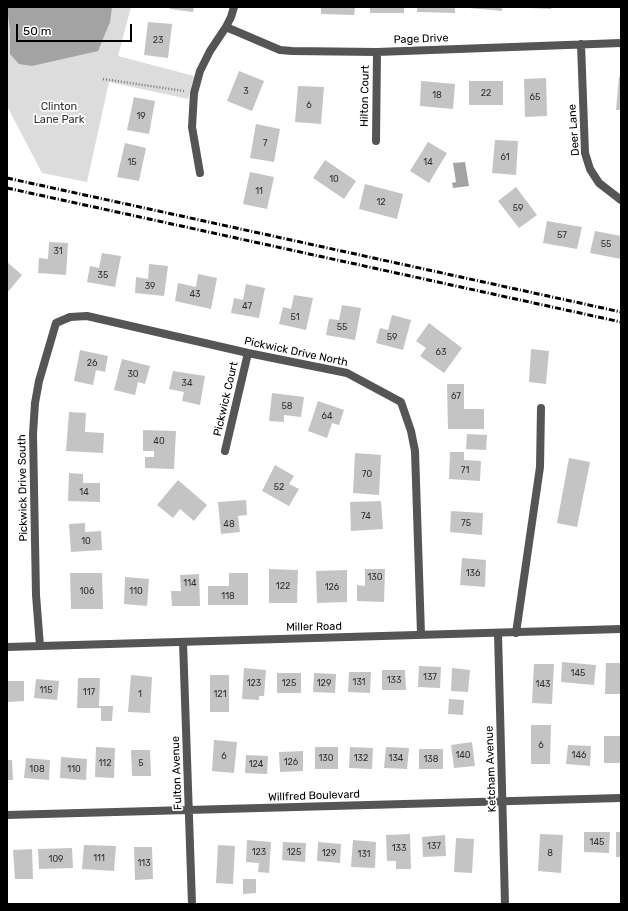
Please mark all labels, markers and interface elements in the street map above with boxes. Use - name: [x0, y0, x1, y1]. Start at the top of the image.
- scale bar: [18, 16, 134, 42]
- text: 50 m: [23, 24, 51, 38]
- street label: Page Drive: [393, 31, 449, 47]
- house number: 23: [153, 35, 163, 45]
- street label: Hilton Court: [358, 65, 372, 127]
- house number: 3: [243, 86, 249, 96]
- house number: 22: [481, 88, 491, 98]
- house number: 18: [432, 90, 442, 100]
- house number: 65: [530, 92, 540, 102]
- park label: Clinton Lane Park: [34, 100, 84, 126]
- house number: 6: [306, 100, 312, 110]
- street label: Deer Lane: [566, 104, 582, 156]
- house number: 19: [136, 111, 146, 121]
- house number: 7: [263, 138, 267, 148]
- house number: 61: [500, 152, 510, 162]
- house number: 15: [127, 157, 137, 167]
- house number: 14: [423, 157, 433, 167]
- house number: 10: [329, 174, 339, 184]
- house number: 11: [255, 186, 263, 196]
- house number: 12: [376, 197, 386, 207]
- house number: 59: [513, 203, 523, 213]
- house number: 57: [557, 230, 567, 240]
- house number: 55: [601, 239, 611, 249]
- house number: 31: [53, 246, 63, 256]
- house number: 35: [98, 270, 108, 280]
- house number: 39: [145, 281, 155, 291]
- house number: 43: [190, 289, 200, 299]
- house number: 47: [242, 301, 252, 311]
- house number: 51: [290, 312, 300, 322]
- house number: 55: [337, 322, 347, 332]
- house number: 59: [387, 332, 397, 342]
- street label: Pickwick Drive North: [243, 335, 349, 369]
- house number: 63: [436, 347, 446, 357]
- house number: 26: [87, 358, 97, 368]
- street label: Pickwick Court: [211, 360, 241, 438]
- house number: 30: [127, 369, 139, 379]
- house number: 34: [182, 378, 192, 388]
- house number: 67: [451, 391, 461, 401]
- house number: 58: [281, 401, 293, 411]
- house number: 64: [321, 411, 333, 421]
- street label: Pickwick Drive South: [15, 434, 31, 542]
- house number: 40: [153, 436, 165, 446]
- house number: 71: [461, 465, 469, 475]
- house number: 70: [362, 469, 372, 479]
- house number: 52: [274, 482, 284, 492]
- house number: 14: [79, 487, 89, 497]
- house number: 74: [361, 511, 371, 521]
- house number: 75: [461, 518, 471, 528]
- house number: 48: [223, 519, 235, 529]
- house number: 10: [81, 536, 91, 546]
- house number: 136: [466, 568, 480, 578]
- house number: 130: [368, 572, 382, 582]
- house number: 114: [183, 578, 197, 588]
- house number: 122: [276, 581, 290, 591]
- house number: 126: [325, 582, 339, 592]
- house number: 106: [80, 586, 94, 596]
- house number: 110: [129, 586, 143, 596]
- house number: 118: [221, 591, 235, 601]
- street label: Miller Road: [286, 620, 342, 634]
- house number: 145: [571, 668, 585, 678]
- house number: 137: [423, 672, 437, 682]
- house number: 133: [387, 675, 401, 685]
- house number: 131: [353, 677, 365, 687]
- house number: 123: [247, 678, 261, 688]
- house number: 125: [282, 678, 296, 688]
- house number: 129: [317, 678, 331, 688]
- house number: 143: [536, 679, 550, 689]
- house number: 115: [39, 685, 53, 695]
- house number: 117: [83, 687, 95, 697]
- house number: 1: [138, 689, 142, 699]
- house number: 121: [214, 689, 226, 699]
- street label: Ketcham Avenue: [483, 726, 499, 812]
- street label: Fulton Avenue: [169, 736, 185, 810]
- house number: 6: [538, 740, 544, 750]
- house number: 140: [455, 750, 471, 760]
- house number: 146: [572, 750, 586, 760]
- house number: 6: [221, 751, 227, 761]
- house number: 130: [319, 753, 333, 763]
- house number: 132: [354, 753, 368, 763]
- house number: 134: [389, 753, 403, 763]
- house number: 138: [424, 754, 438, 764]
- house number: 126: [284, 757, 298, 767]
- house number: 112: [99, 758, 111, 768]
- house number: 5: [138, 758, 144, 768]
- house number: 124: [249, 759, 263, 769]
- house number: 108: [29, 764, 45, 774]
- house number: 110: [67, 764, 81, 774]
- street label: Willfred Boulevard: [268, 788, 360, 804]
- house number: 145: [590, 837, 604, 847]
- house number: 137: [427, 841, 441, 851]
- house number: 133: [392, 843, 406, 853]
- house number: 123: [252, 847, 266, 857]
- house number: 125: [287, 847, 301, 857]
- house number: 129: [322, 848, 336, 858]
- house number: 8: [547, 848, 553, 858]
- house number: 131: [358, 849, 370, 859]
- house number: 111: [93, 853, 105, 863]
- house number: 109: [49, 854, 63, 864]
- house number: 113: [137, 858, 151, 868]

